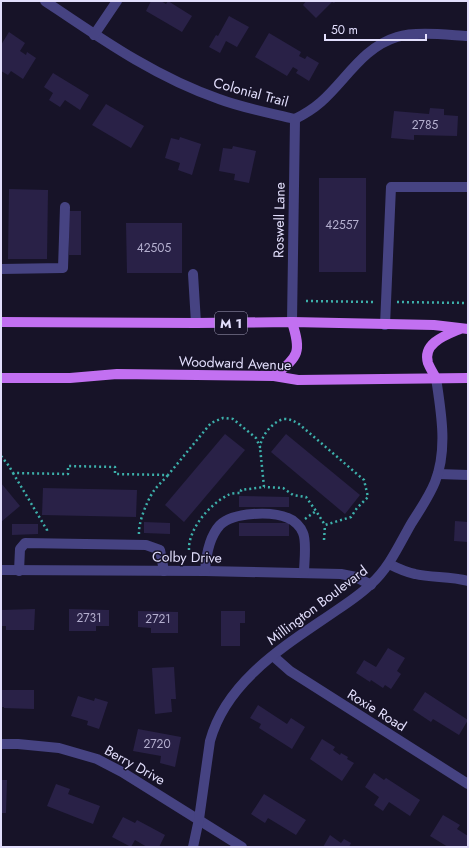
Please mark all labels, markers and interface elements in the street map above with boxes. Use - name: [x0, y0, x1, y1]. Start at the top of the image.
- scale bar: [325, 16, 426, 42]
- text: 50 m: [331, 21, 358, 39]
- street label: Colonial Trail: [211, 72, 291, 112]
- house number: 2785: [412, 116, 438, 134]
- street label: Roswell Lane: [268, 182, 290, 258]
- house number: 42557: [325, 216, 360, 234]
- house number: 42505: [137, 239, 172, 257]
- road number: M 1: [215, 312, 247, 334]
- street label: Woodward Avenue: [178, 351, 292, 375]
- street label: Colby Drive: [152, 546, 222, 568]
- street label: Millington Boulevard: [262, 560, 372, 650]
- house number: 2731: [76, 609, 102, 627]
- house number: 2721: [145, 610, 171, 628]
- street label: Roxie Road: [344, 684, 410, 736]
- house number: 2720: [143, 735, 171, 753]
- street label: Berry Drive: [101, 740, 169, 790]

